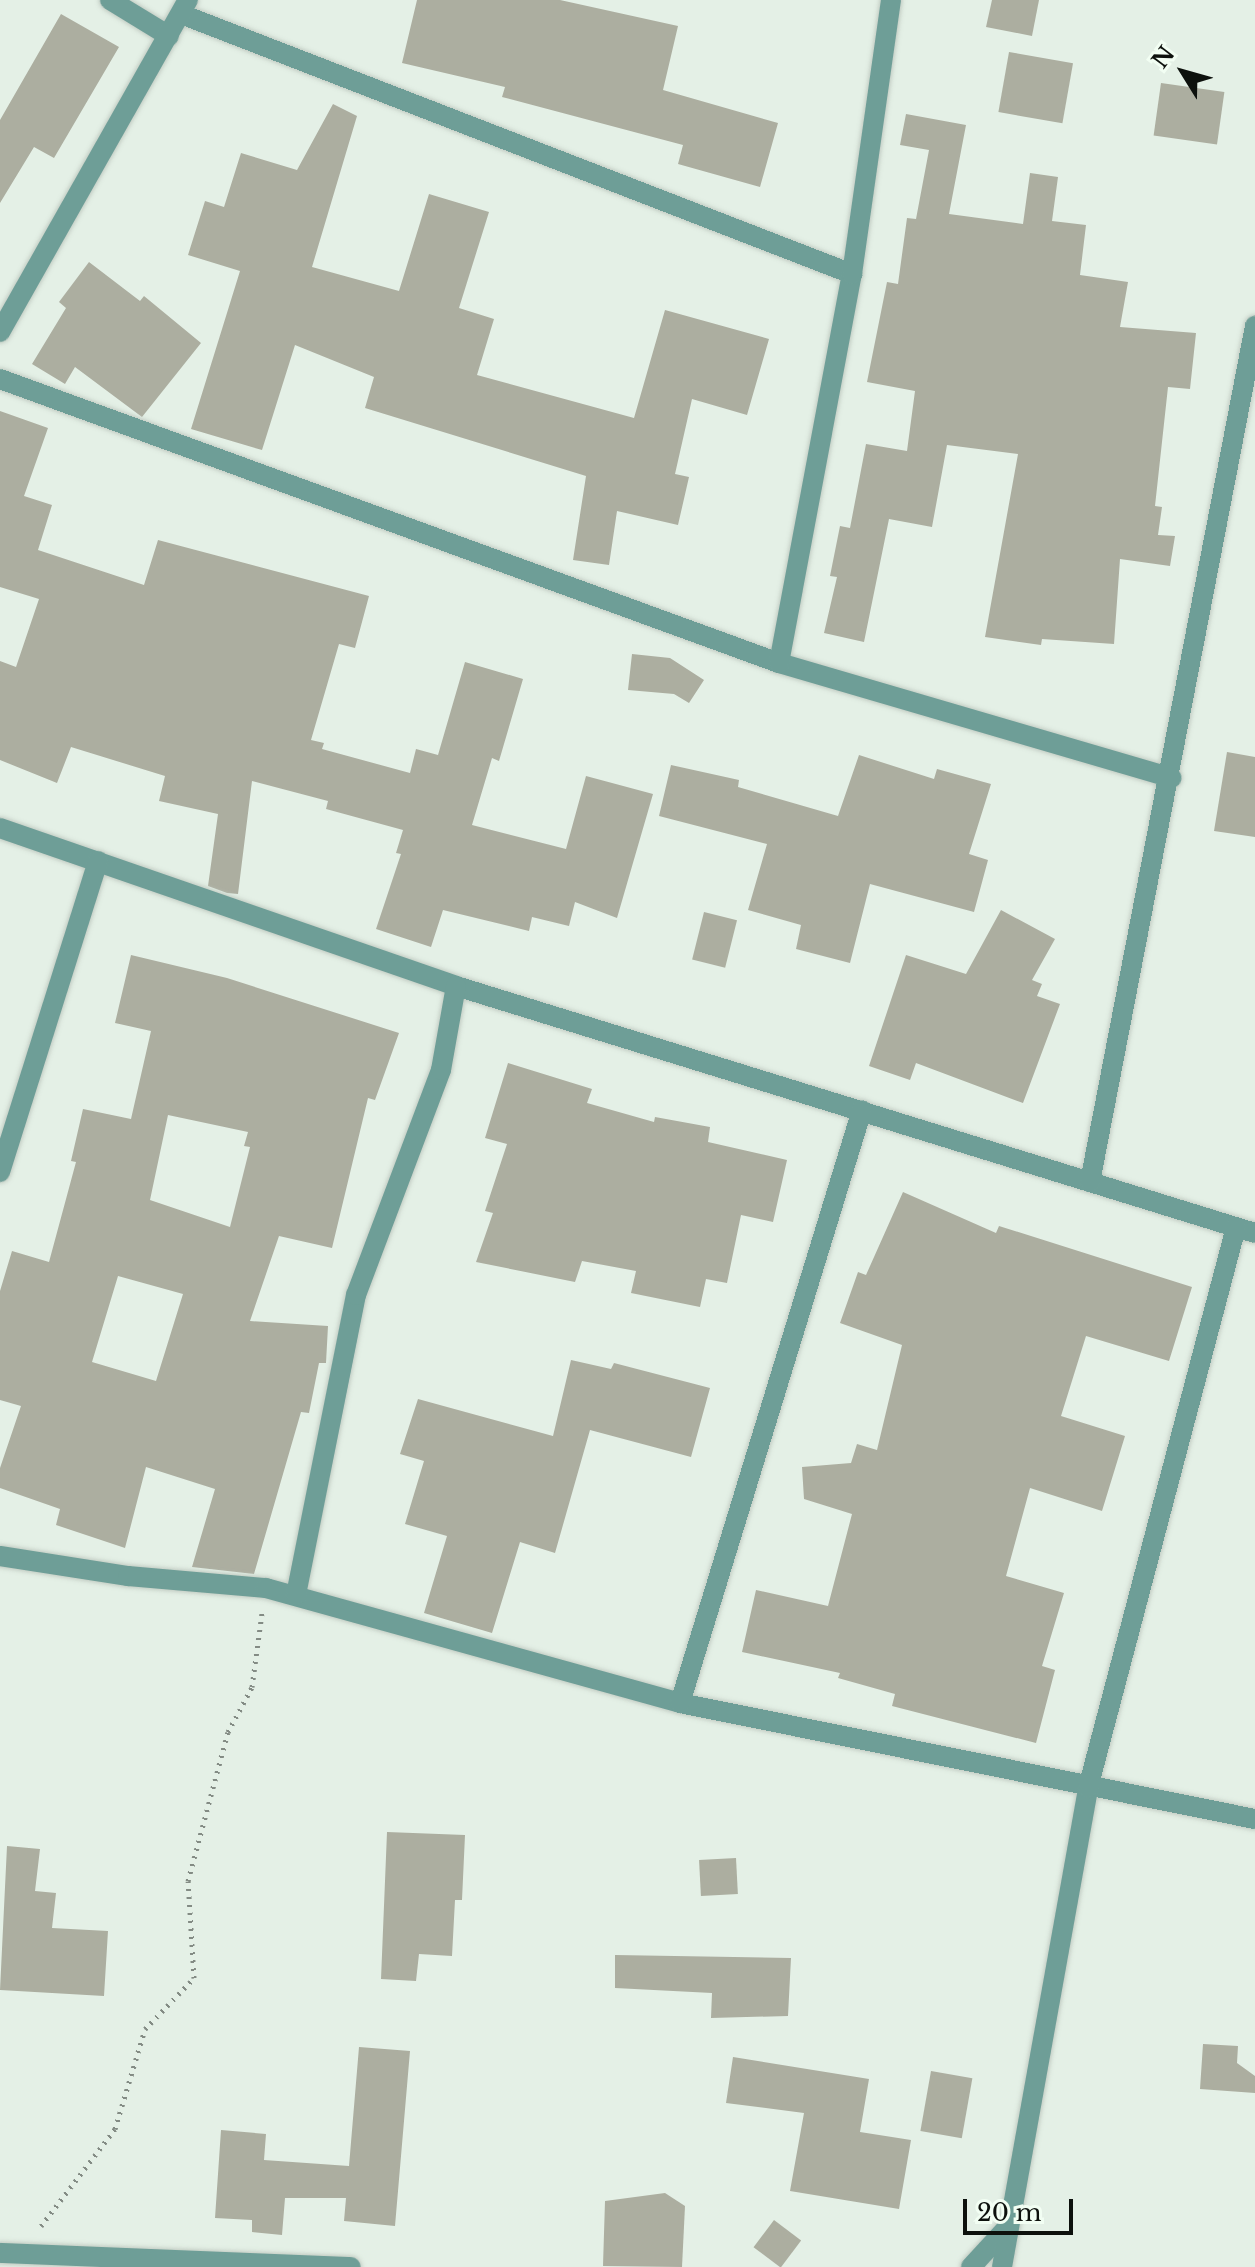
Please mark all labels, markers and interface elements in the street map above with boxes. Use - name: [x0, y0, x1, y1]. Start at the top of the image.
- north arrow: [1143, 32, 1223, 112]
- text: N: [1146, 41, 1180, 74]
- scale bar: [967, 2183, 1077, 2233]
- text: 20 m: [977, 2198, 1042, 2227]

